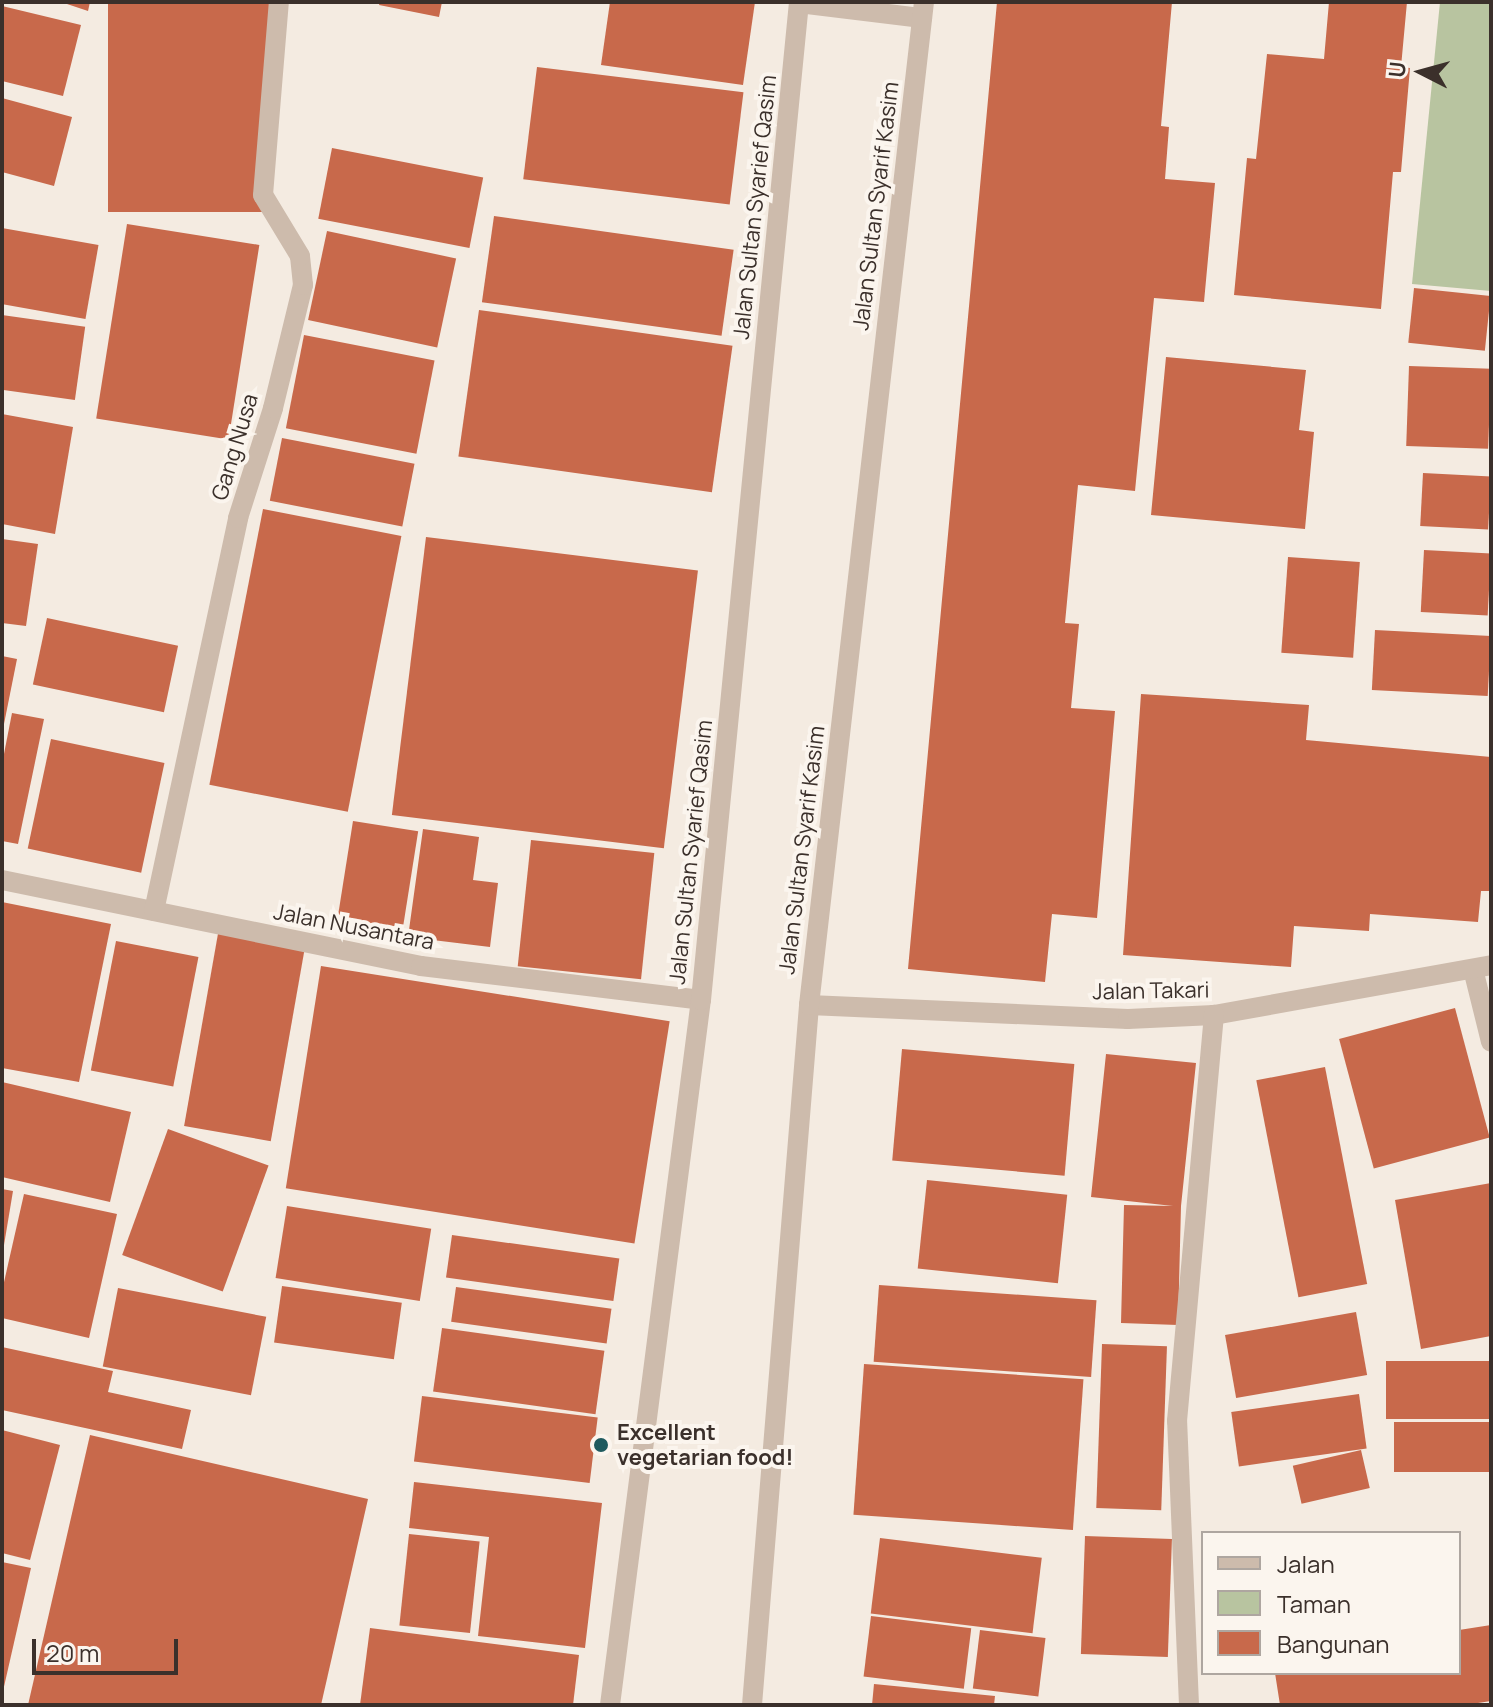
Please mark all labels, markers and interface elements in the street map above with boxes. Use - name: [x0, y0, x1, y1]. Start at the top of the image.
- north arrow: [1381, 32, 1461, 112]
- text: U: [1381, 60, 1413, 79]
- street label: Jalan Sultan Syarief Qasim: [728, 73, 782, 341]
- street label: Jalan Sultan Syarif Kasim: [848, 80, 904, 332]
- street label: Gang Nusa: [206, 390, 264, 504]
- street label: Jalan Sultan Syarief Qasim: [664, 718, 718, 986]
- street label: Jalan Sultan Syarif Kasim: [774, 724, 830, 976]
- street label: Jalan Nusantara: [272, 898, 436, 956]
- street label: Jalan Takari: [1092, 977, 1210, 1005]
- place label: Excellent vegetarian food!: [617, 1419, 793, 1470]
- marker: Excellent vegetarian food!: [592, 1436, 610, 1454]
- legend: [1201, 1531, 1461, 1675]
- text: Jalan: [1277, 1547, 1335, 1580]
- text: Taman: [1277, 1587, 1351, 1620]
- scale bar: [36, 1623, 182, 1673]
- text: Bangunan: [1277, 1627, 1390, 1660]
- text: 20 m: [46, 1636, 99, 1669]

